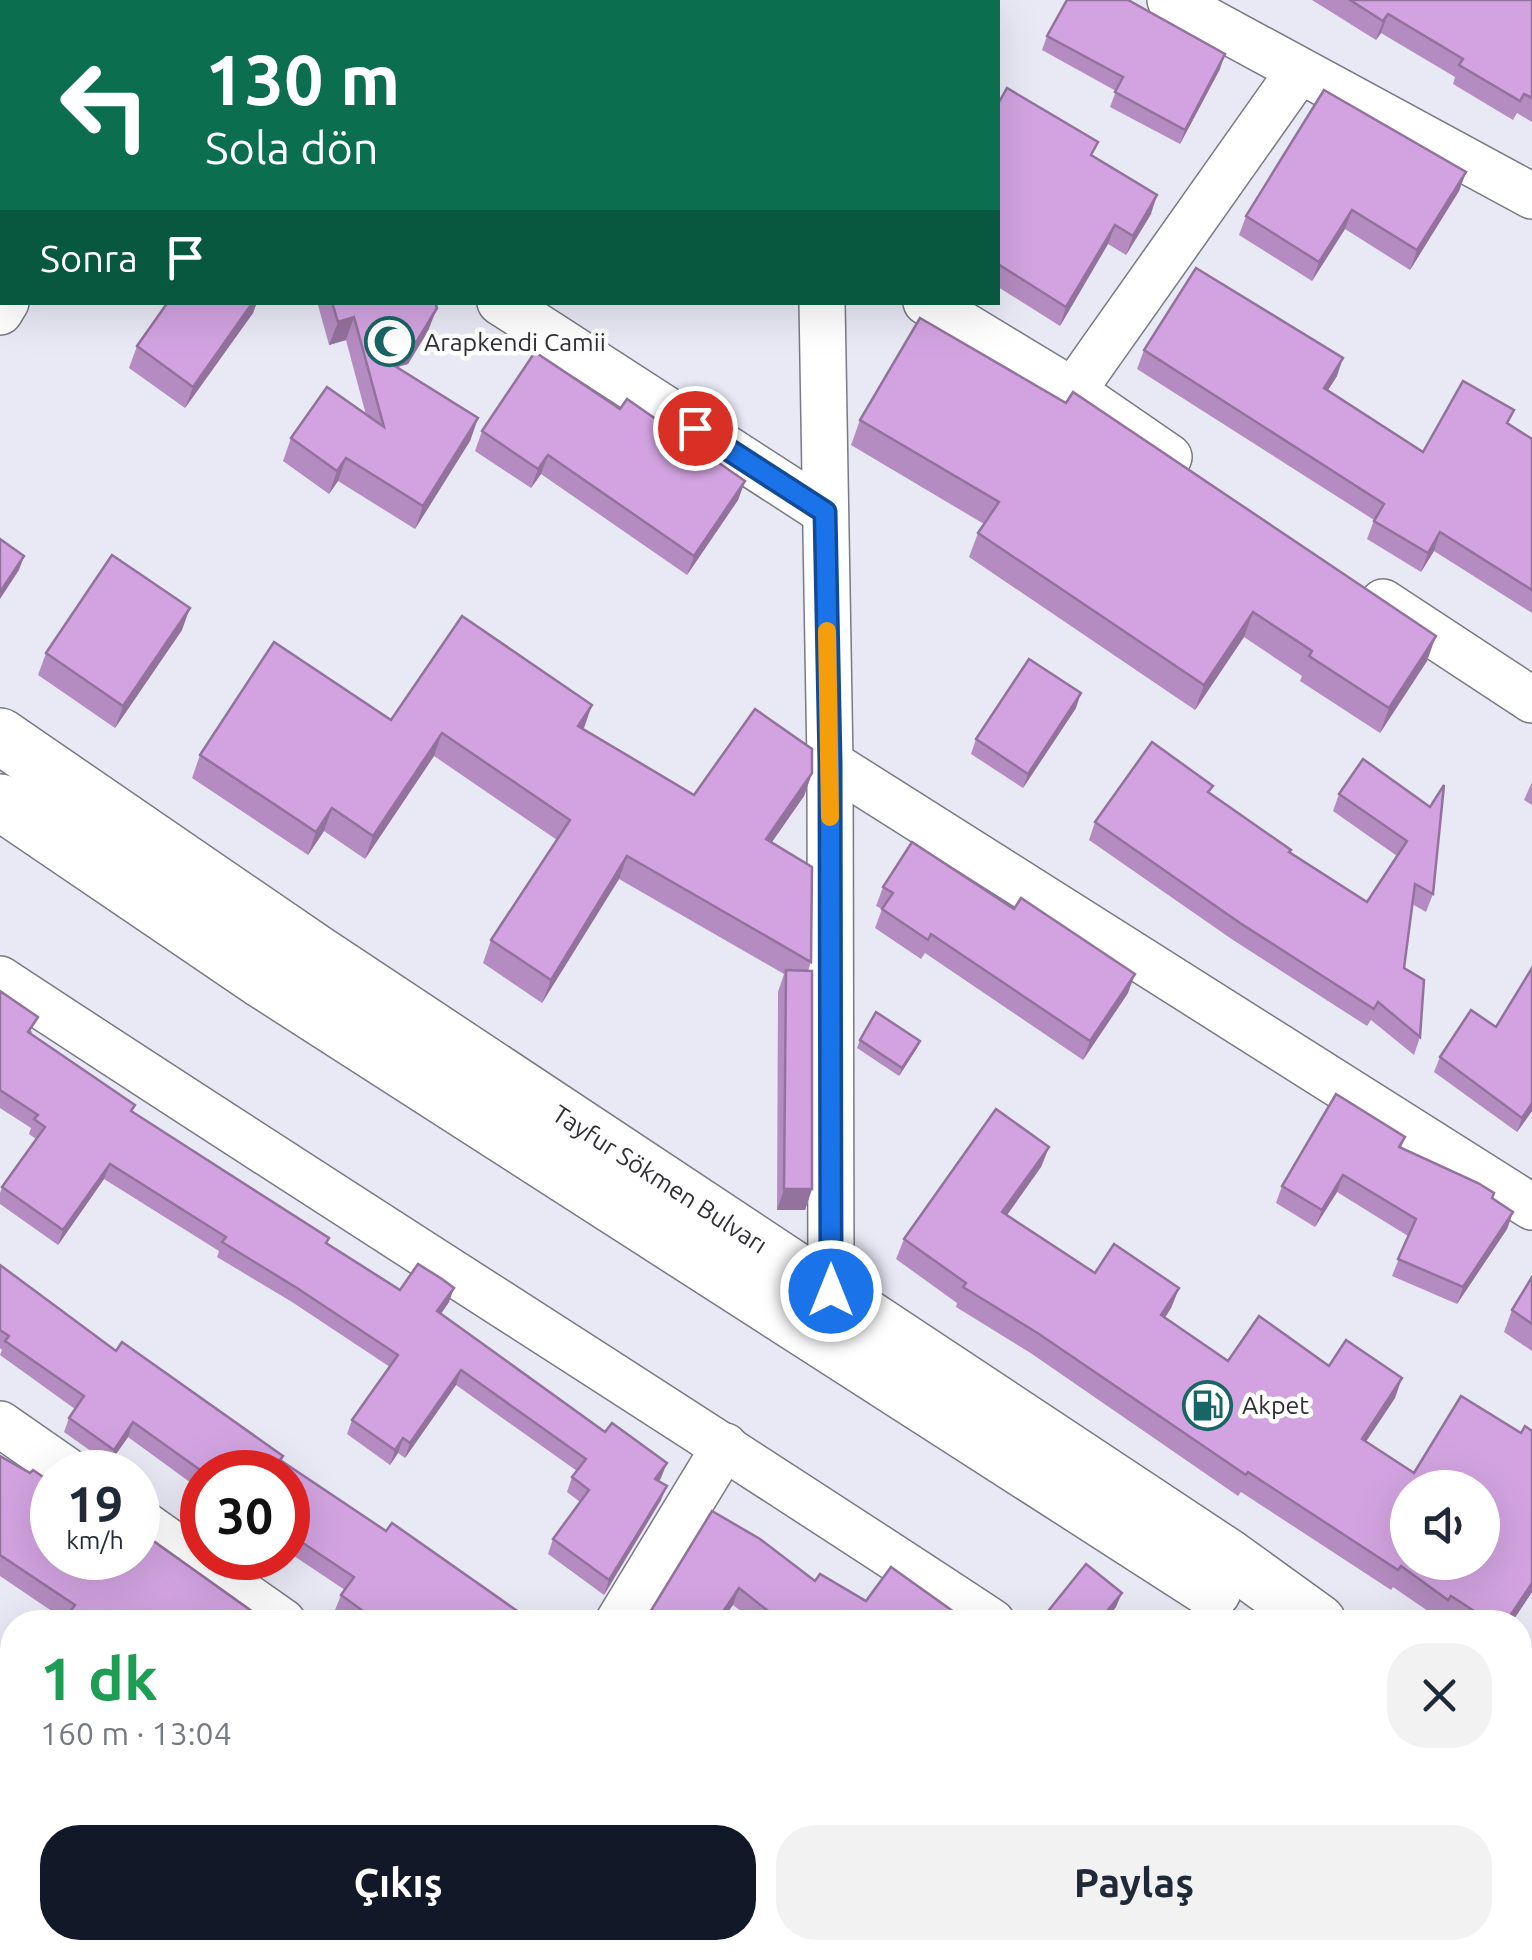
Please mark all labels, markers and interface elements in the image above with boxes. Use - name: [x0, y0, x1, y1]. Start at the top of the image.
- icon: left: [40, 40, 170, 170]
- text: 130 m: [205, 40, 400, 118]
- text: Sola dön: [205, 122, 379, 173]
- icon: arrive: [158, 230, 213, 285]
- text: Sonra: [40, 237, 138, 279]
- mosque icon: Arapkendi Camii: [363, 316, 415, 368]
- place label: Arapkendi Camii: [424, 328, 606, 356]
- pin: [653, 386, 738, 471]
- icon: arrive: [668, 401, 723, 456]
- street label: Tayfur Sökmen Bulvarı: [548, 1099, 772, 1259]
- position arrow: [779, 1239, 883, 1343]
- fuel station icon: Akpet: [1181, 1379, 1233, 1431]
- place label: Akpet: [1242, 1391, 1309, 1419]
- speed limit sign: 30: [180, 1450, 310, 1580]
- map controls: [1390, 1470, 1500, 1580]
- button: sound: [1390, 1470, 1500, 1580]
- text: 19: [67, 1475, 123, 1531]
- text: km/h: [66, 1526, 124, 1554]
- button: close: [1387, 1643, 1492, 1748]
- text: 1 dk: [40, 1644, 158, 1711]
- text: 160 m · 13:04: [40, 1715, 232, 1751]
- button: Çıkış: [40, 1825, 756, 1940]
- button: Paylaş: [776, 1825, 1492, 1940]

